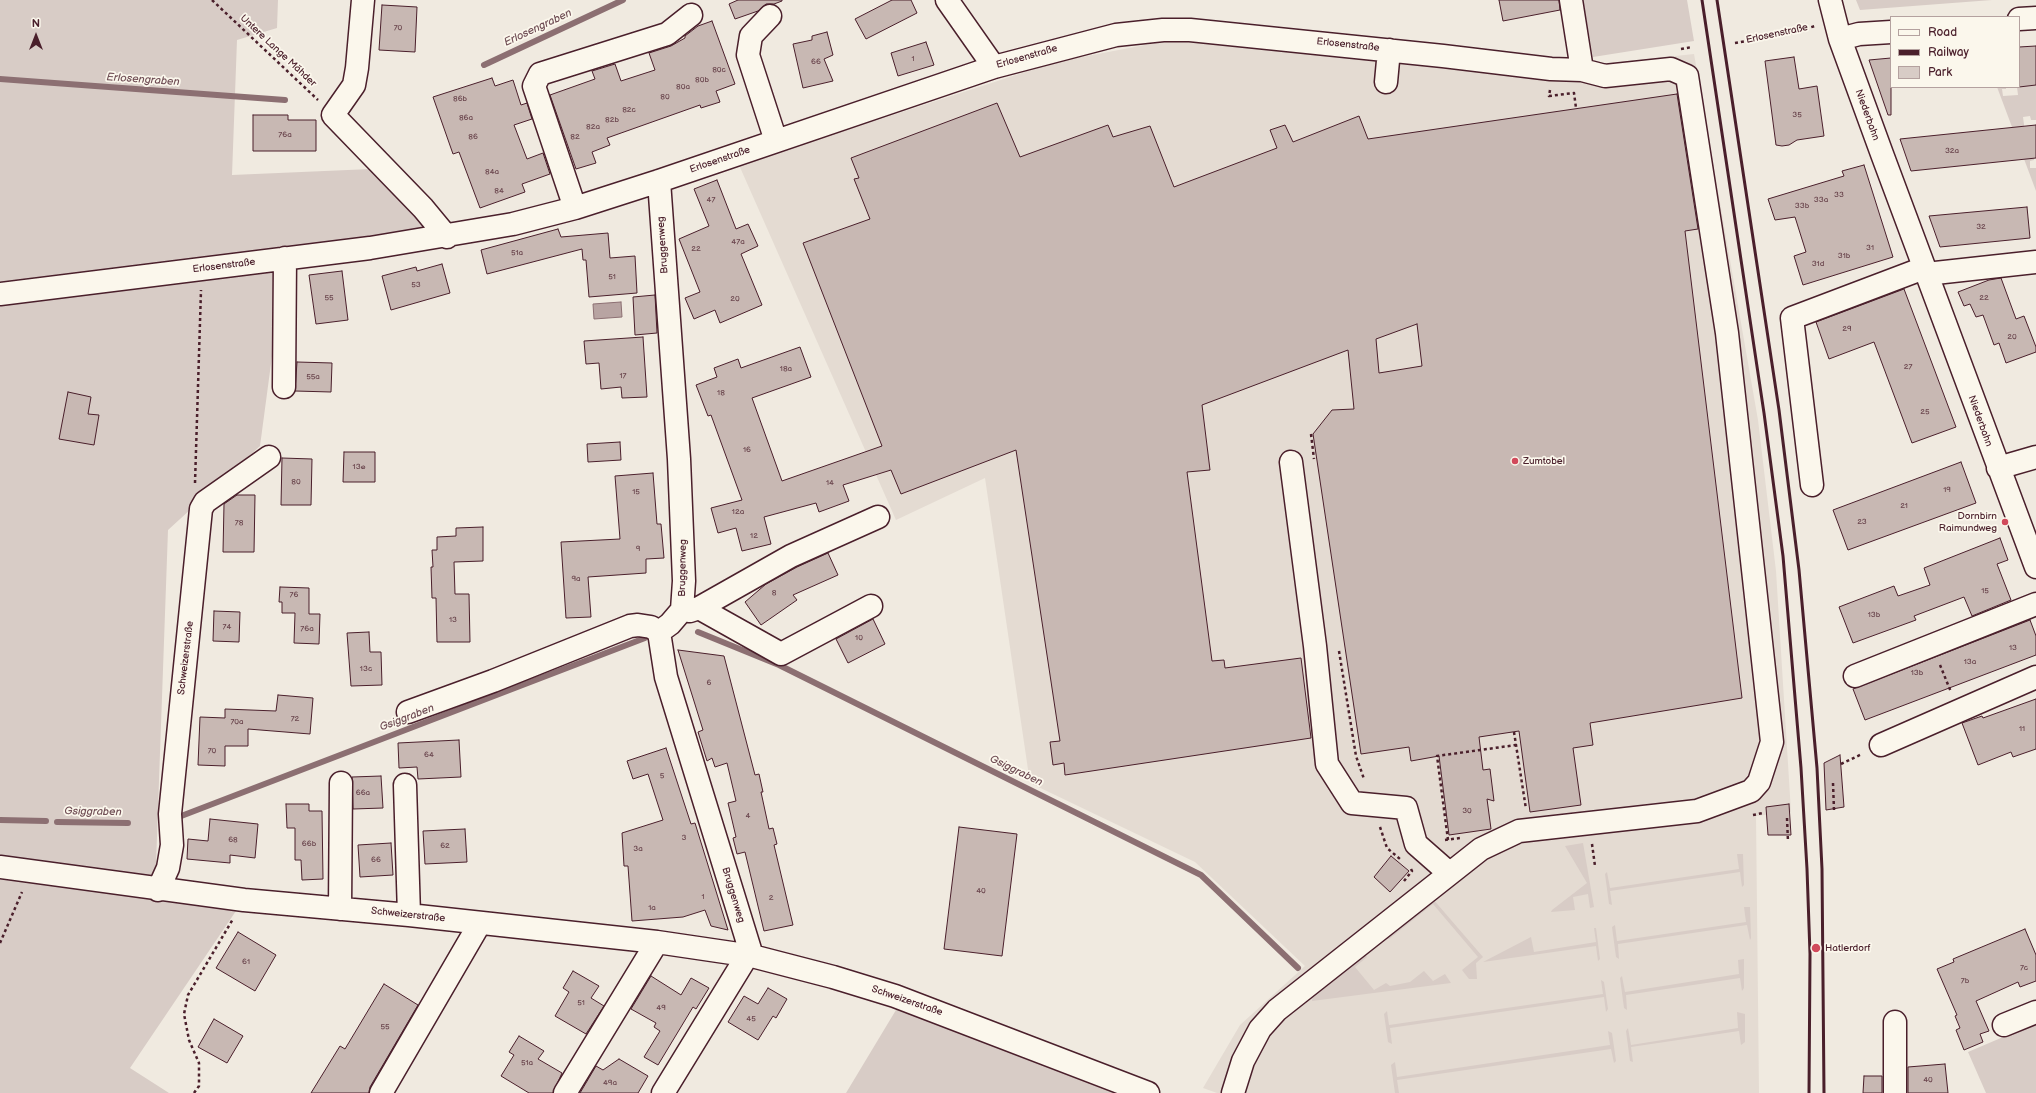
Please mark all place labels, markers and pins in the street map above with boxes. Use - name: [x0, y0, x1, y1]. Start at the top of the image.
- place label: Zumtobel: [1523, 455, 1565, 467]
- marker: Zumtobel: [1510, 456, 1520, 466]
- place label: Dornbirn Raimundweg: [1939, 510, 1997, 534]
- marker: Dornbirn Raimundweg: [2000, 517, 2010, 527]
- marker: Hatlerdorf: [1810, 942, 1822, 954]
- place label: Hatlerdorf: [1825, 942, 1871, 954]

